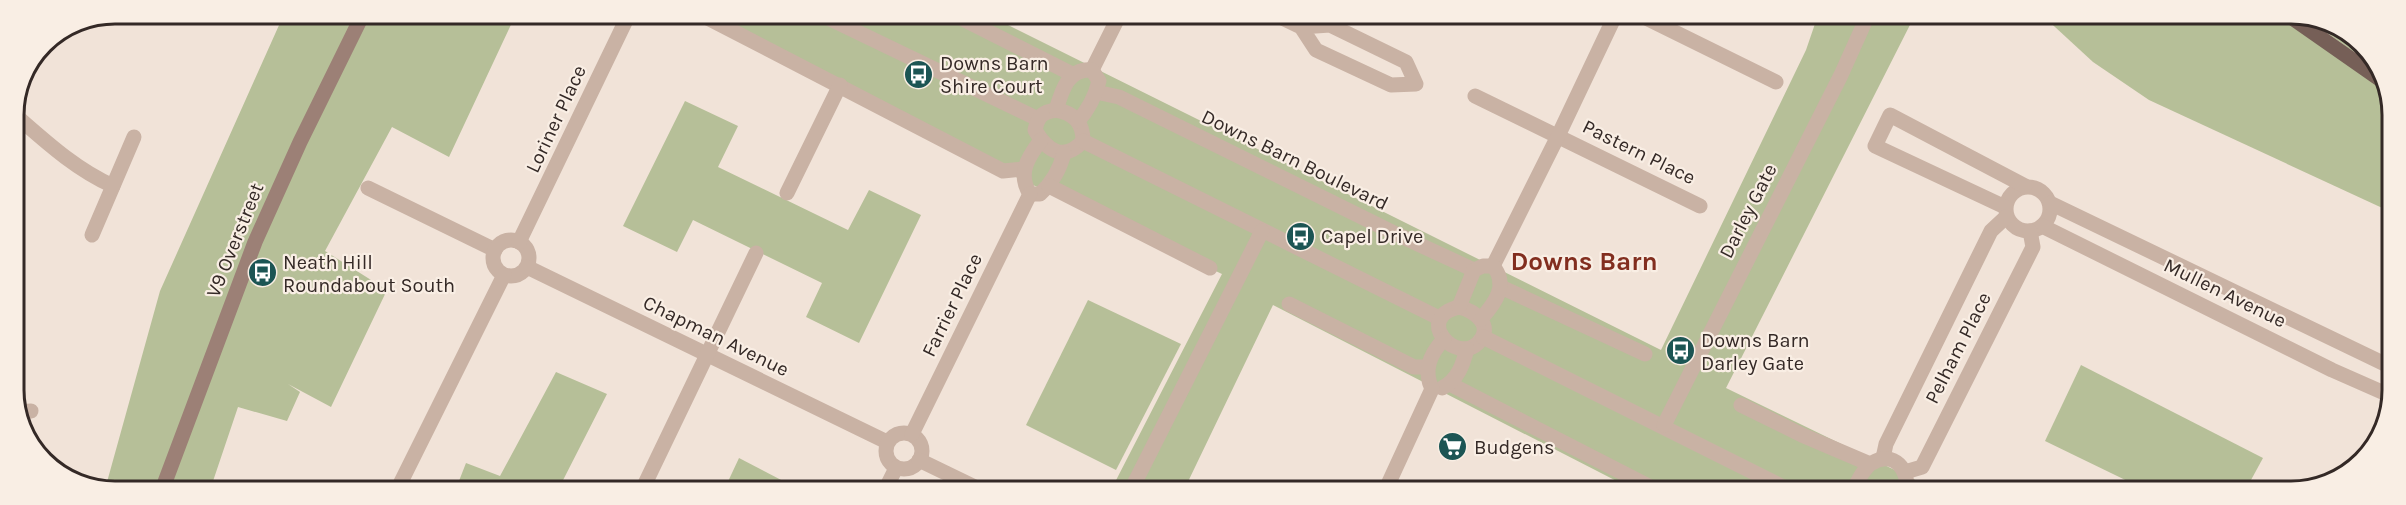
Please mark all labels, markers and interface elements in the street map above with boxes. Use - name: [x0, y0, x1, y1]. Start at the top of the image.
- place label: Downs Barn Shire Court: [940, 52, 1049, 98]
- bus stop icon: Downs Barn Shire Court: [903, 58, 935, 90]
- street label: Loriner Place: [521, 62, 591, 176]
- street label: Downs Barn Boulevard: [1198, 105, 1392, 215]
- street label: Pastern Place: [1579, 115, 1699, 189]
- street label: Darley Gate: [1714, 160, 1782, 262]
- street label: V9 Overstreet: [202, 179, 269, 301]
- bus stop icon: Capel Drive: [1284, 220, 1316, 252]
- place label: Capel Drive: [1321, 225, 1423, 248]
- district label: Downs Barn: [1510, 246, 1658, 277]
- street label: Farrier Place: [917, 250, 987, 360]
- place label: Neath Hill Roundabout South: [283, 251, 455, 297]
- street label: Mullen Avenue: [2160, 253, 2290, 333]
- bus stop icon: Neath Hill Roundabout South: [246, 257, 278, 289]
- street label: Pelham Place: [1920, 289, 1996, 407]
- street label: Chapman Avenue: [639, 291, 793, 381]
- place label: Downs Barn Darley Gate: [1701, 329, 1810, 375]
- bus stop icon: Downs Barn Darley Gate: [1664, 335, 1696, 367]
- supermarket icon: Budgens: [1437, 431, 1469, 463]
- place label: Budgens: [1474, 436, 1555, 459]

